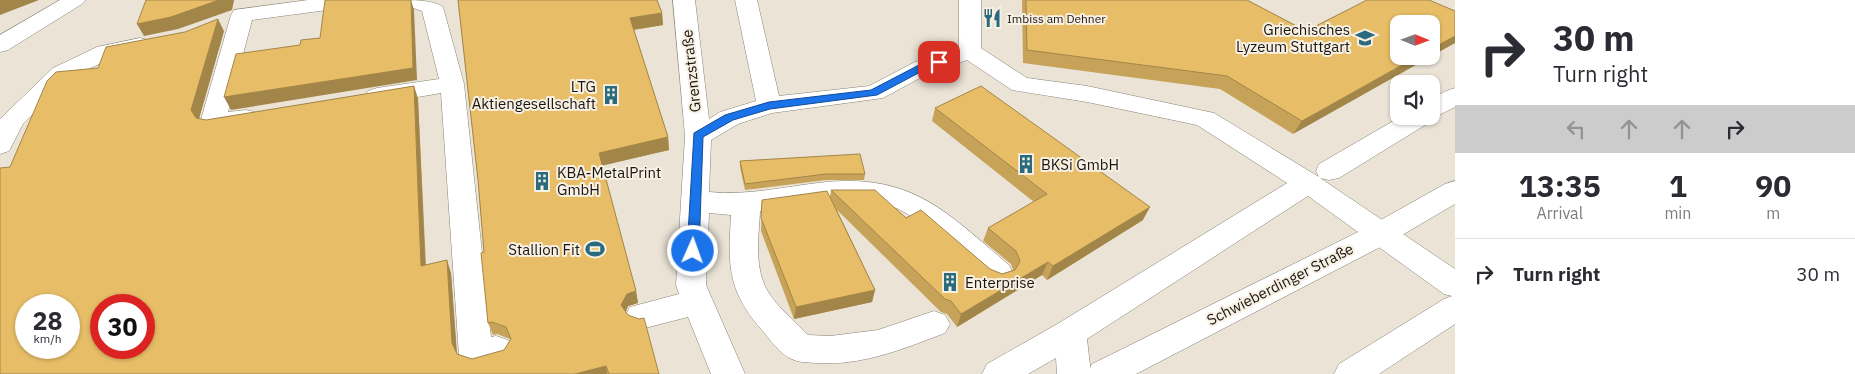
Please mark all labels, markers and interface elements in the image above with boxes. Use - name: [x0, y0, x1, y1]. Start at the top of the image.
- restaurant icon: Imbiss am Dehner: [981, 7, 1003, 29]
- place label: Imbiss am Dehner: [1007, 11, 1106, 26]
- north arrow: [1390, 15, 1440, 65]
- map controls: [1390, 15, 1440, 125]
- text: 30 m: [1553, 15, 1635, 61]
- place label: Griechisches Lyzeum Stuttgart: [1236, 20, 1350, 56]
- icon: right: [1470, 20, 1535, 85]
- school or university icon: Griechisches Lyzeum Stuttgart: [1354, 27, 1376, 49]
- street label: Grenzstraße: [677, 29, 705, 113]
- pin: [918, 41, 960, 83]
- icon: arrive: [925, 48, 953, 76]
- text: Turn right: [1553, 59, 1648, 88]
- button: sound: [1390, 75, 1440, 125]
- place label: LTG Aktiengesellschaft: [472, 77, 596, 113]
- building icon: LTG Aktiengesellschaft: [600, 84, 622, 106]
- icon: left: [1562, 115, 1590, 143]
- icon: ahead: [1615, 115, 1643, 143]
- icon: ahead: [1668, 115, 1696, 143]
- icon: right: [1721, 115, 1749, 143]
- building icon: BKSi GmbH: [1015, 153, 1037, 175]
- place label: BKSi GmbH: [1041, 155, 1119, 174]
- place label: KBA-MetalPrint GmbH: [557, 163, 661, 199]
- text: 13:35: [1519, 166, 1601, 205]
- text: 1: [1669, 166, 1687, 205]
- text: 90: [1755, 166, 1791, 205]
- building icon: KBA-MetalPrint GmbH: [531, 170, 553, 192]
- text: Arrival: [1536, 203, 1583, 223]
- text: min: [1664, 203, 1691, 223]
- text: m: [1766, 203, 1780, 223]
- position arrow: [666, 224, 718, 276]
- sports icon: Stallion Fit: [584, 238, 606, 260]
- street label: Schwieberdinger Straße: [1204, 239, 1356, 329]
- place label: Stallion Fit: [508, 240, 580, 259]
- icon: right: [1470, 260, 1498, 288]
- text: Turn right: [1513, 262, 1600, 286]
- text: 30 m: [1796, 262, 1840, 286]
- building icon: Enterprise: [939, 271, 961, 293]
- place label: Enterprise: [965, 273, 1035, 292]
- speed limit sign: 30: [90, 294, 155, 359]
- text: 28: [32, 304, 63, 337]
- text: km/h: [33, 331, 62, 346]

